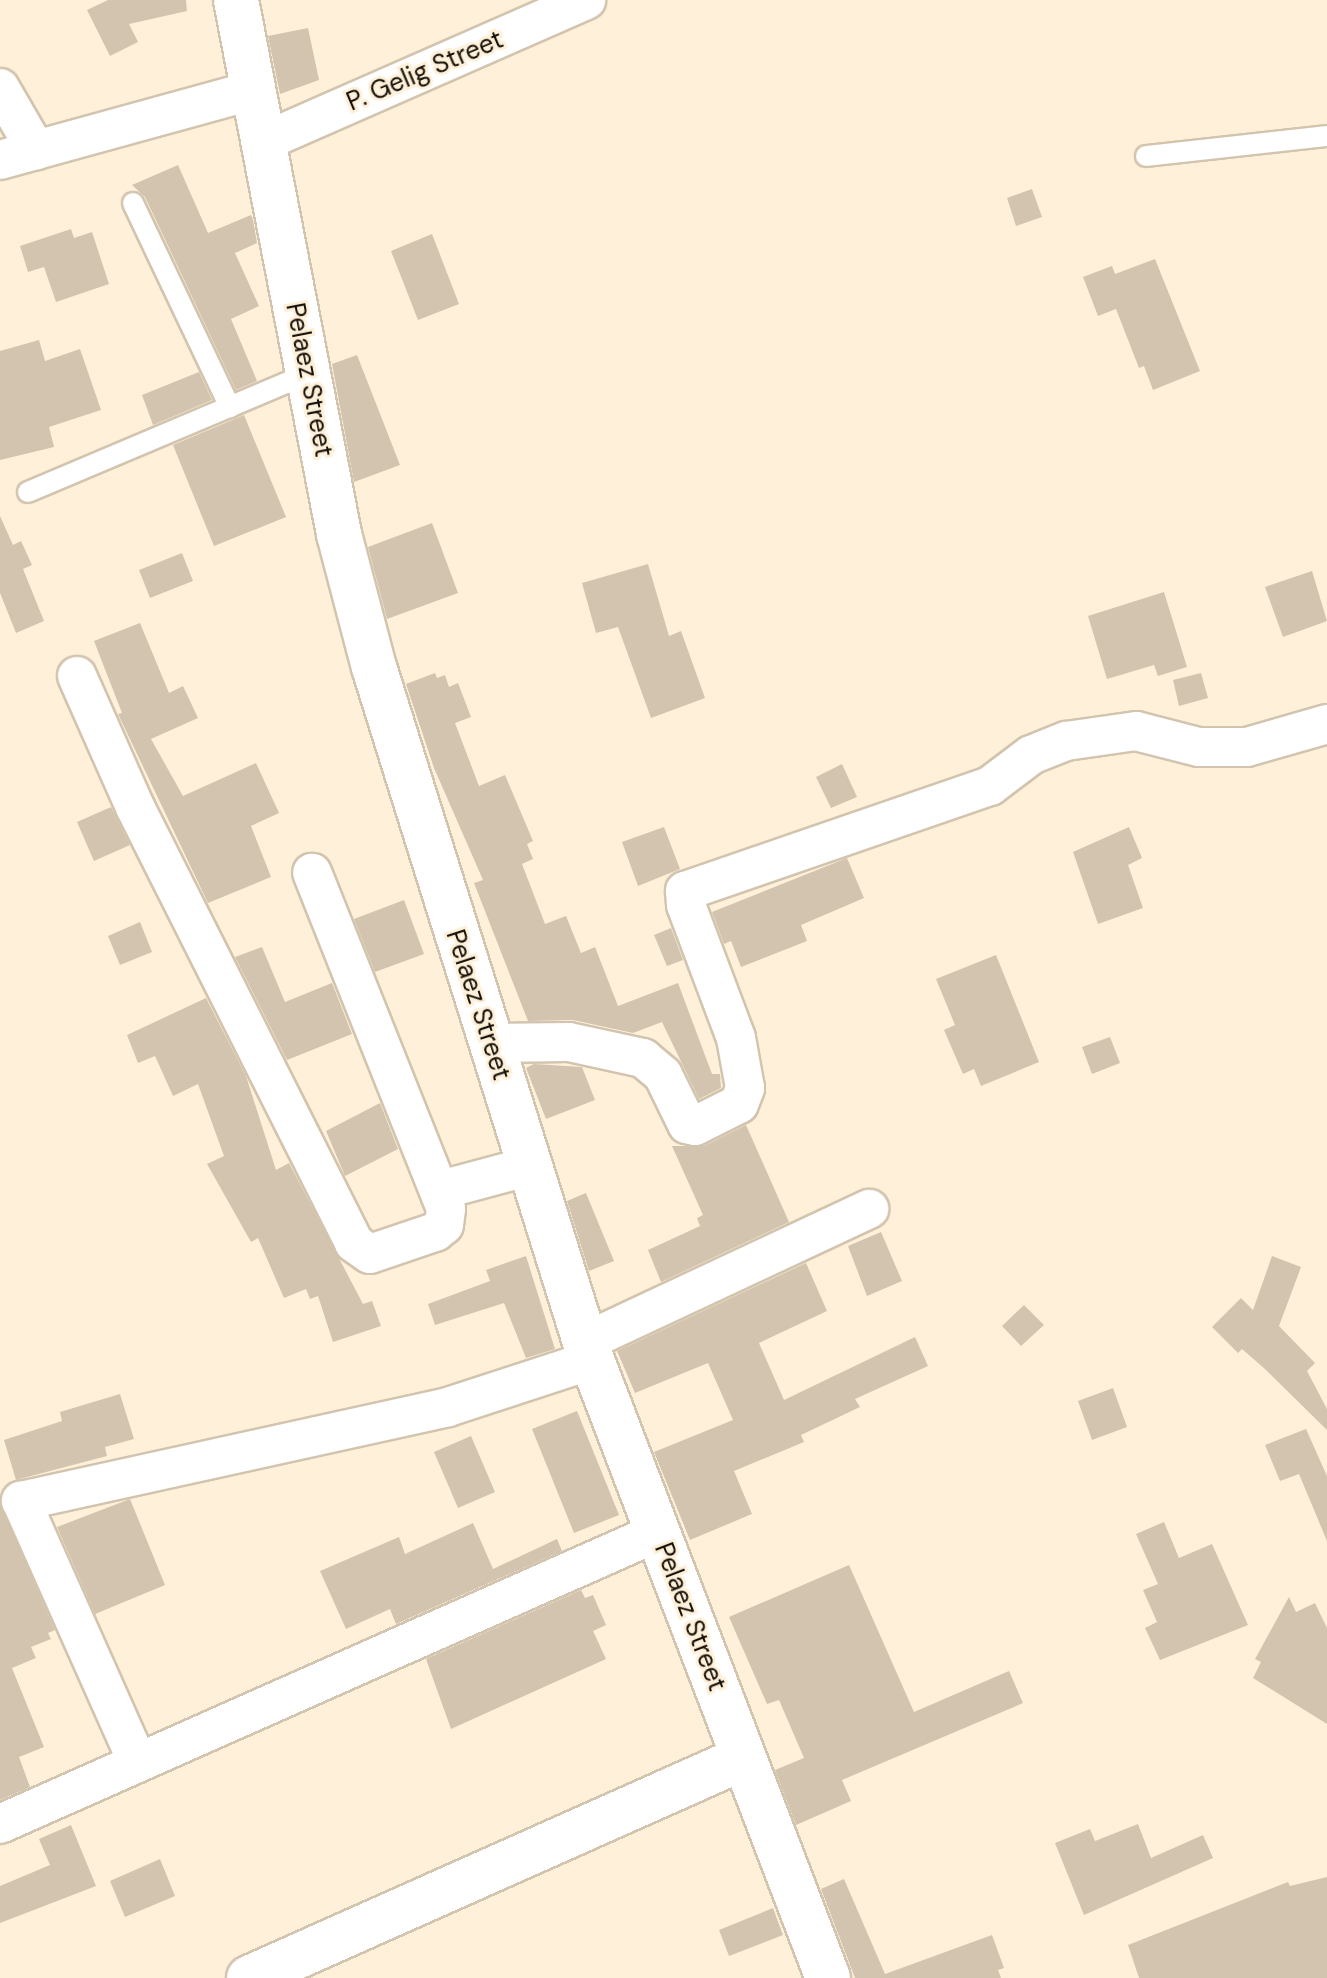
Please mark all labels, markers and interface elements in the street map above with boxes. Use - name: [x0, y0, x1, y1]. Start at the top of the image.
- street label: P. Gelig Street: [342, 24, 508, 118]
- street label: Pelaez Street: [279, 300, 339, 460]
- street label: Pelaez Street: [439, 926, 517, 1084]
- street label: Pelaez Street: [647, 1538, 733, 1696]

